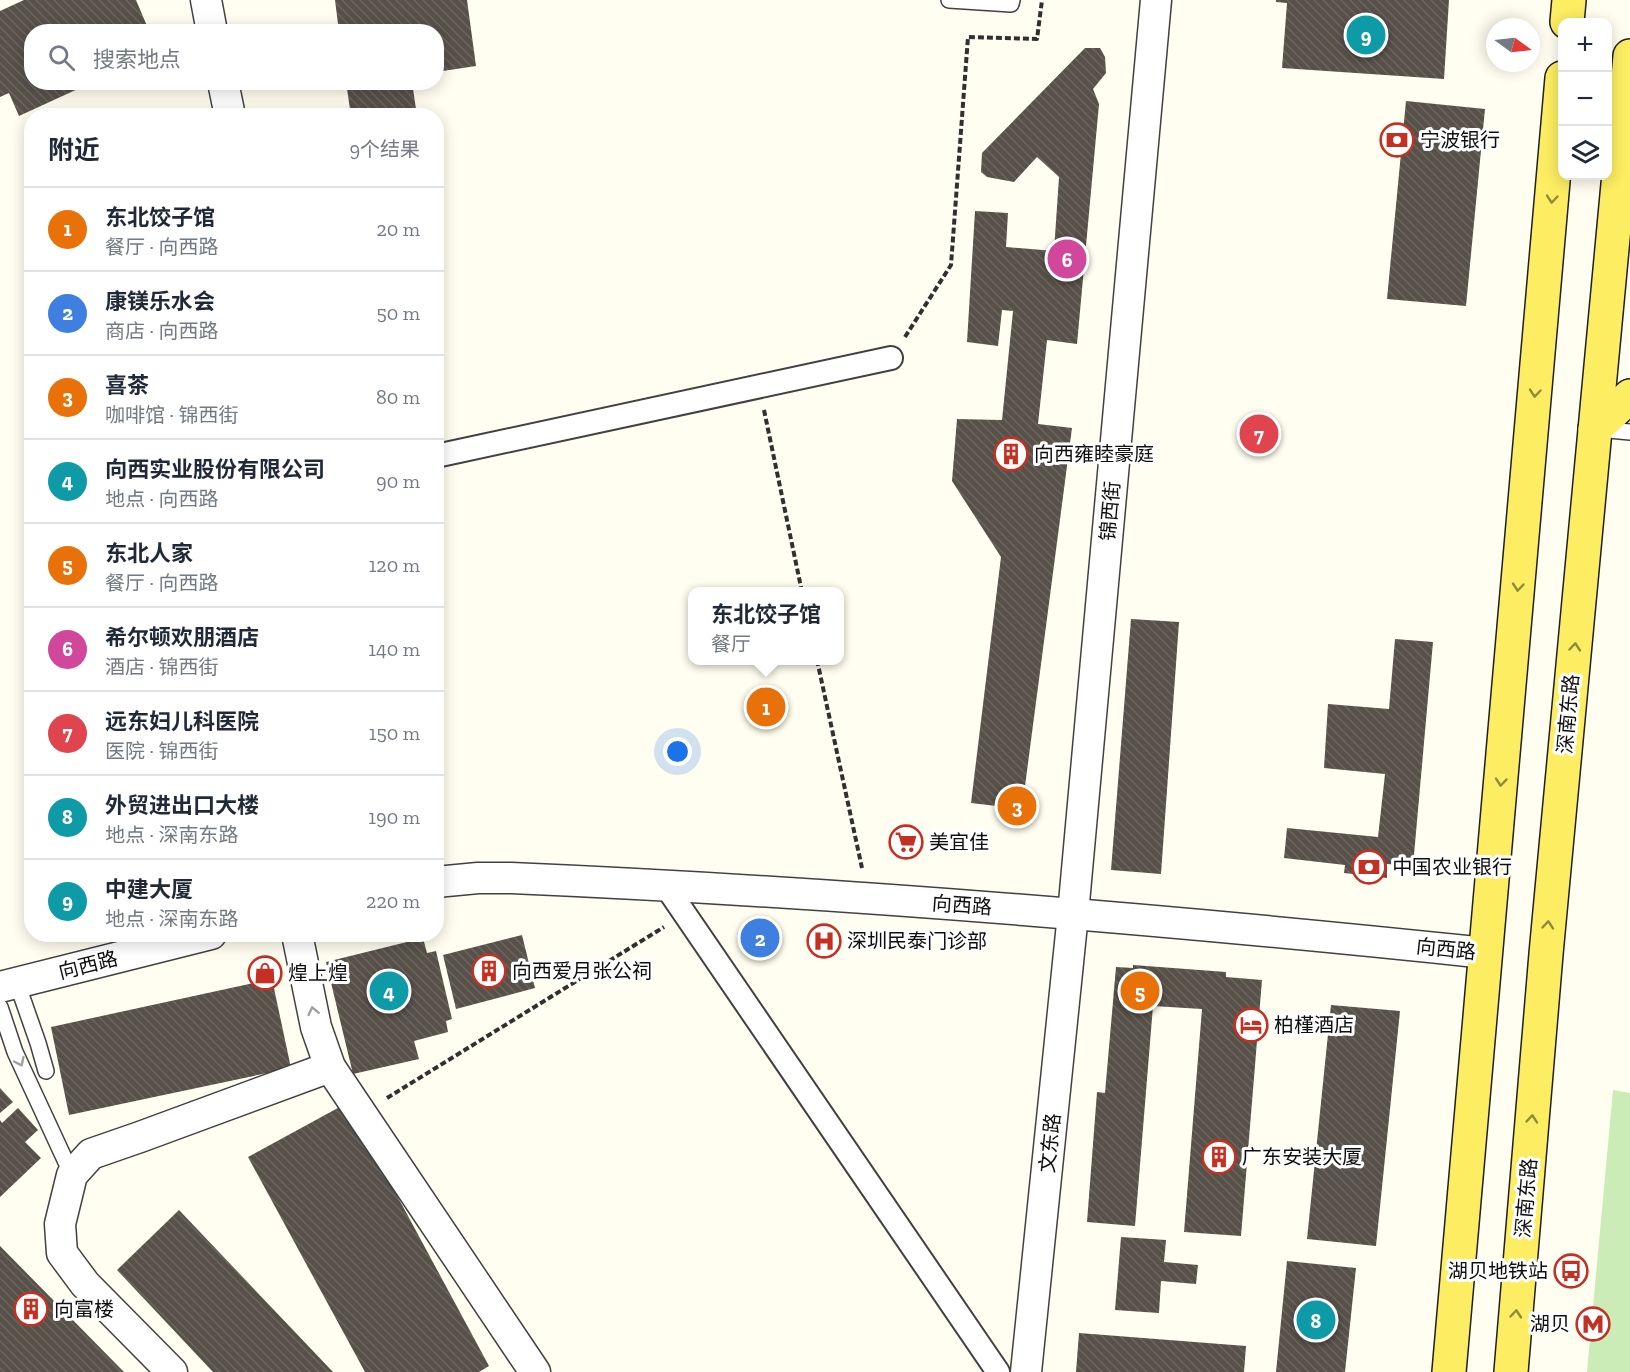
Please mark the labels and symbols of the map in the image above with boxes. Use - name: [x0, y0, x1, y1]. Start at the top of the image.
- pin: 9: [1346, 12, 1386, 57]
- north arrow: [1486, 18, 1540, 72]
- bank icon: 宁波银行: [1379, 122, 1415, 158]
- place label: 宁波银行: [1420, 128, 1500, 152]
- one-way arrow: [1546, 194, 1559, 203]
- pin: 6: [1048, 236, 1086, 282]
- one-way arrow: [1529, 389, 1542, 398]
- pin: 7: [1240, 412, 1278, 456]
- building icon: 向西雍睦豪庭: [993, 436, 1029, 472]
- place label: 向西雍睦豪庭: [1034, 442, 1154, 466]
- street label: 锦西街: [1095, 480, 1125, 542]
- one-way arrow: [1512, 583, 1525, 592]
- one-way arrow: [1568, 643, 1581, 652]
- street label: 深南东路: [1553, 673, 1583, 755]
- pin: 1: [746, 684, 786, 730]
- your location: [663, 737, 692, 766]
- one-way arrow: [1495, 777, 1508, 786]
- pin: 3: [998, 784, 1036, 828]
- supermarket icon: 美宜佳: [888, 824, 924, 860]
- place label: 美宜佳: [929, 830, 989, 854]
- bank icon: 中国农业银行: [1351, 849, 1387, 885]
- place label: 中国农业银行: [1392, 855, 1512, 879]
- street label: 向西路: [931, 891, 993, 919]
- pin: 2: [740, 916, 780, 960]
- one-way arrow: [1541, 920, 1554, 930]
- hospital icon: 深圳民泰门诊部: [806, 923, 842, 959]
- place label: 深圳民泰门诊部: [847, 929, 987, 953]
- street label: 向西路: [1415, 934, 1477, 964]
- street label: 向西路: [56, 946, 120, 984]
- building icon: 向西爱月张公祠: [471, 953, 507, 989]
- shop icon: 煌上煌: [247, 955, 283, 991]
- place label: 向西爱月张公祠: [512, 959, 652, 983]
- place label: 煌上煌: [288, 961, 348, 985]
- pin: 4: [370, 968, 408, 1014]
- pin: 5: [1120, 968, 1160, 1014]
- one-way arrow: [307, 1006, 320, 1016]
- hotel icon: 柏槿酒店: [1233, 1007, 1269, 1043]
- place label: 柏槿酒店: [1274, 1013, 1354, 1037]
- one-way arrow: [13, 1056, 25, 1067]
- street label: 文东路: [1035, 1112, 1065, 1174]
- one-way arrow: [1525, 1115, 1538, 1124]
- building icon: 广东安装大厦: [1201, 1139, 1237, 1175]
- place label: 广东安装大厦: [1242, 1145, 1362, 1169]
- street label: 深南东路: [1511, 1157, 1541, 1239]
- bus stop icon: 湖贝地铁站: [1553, 1253, 1589, 1289]
- place label: 湖贝地铁站: [1448, 1259, 1548, 1283]
- building icon: 向富楼: [13, 1291, 49, 1327]
- place label: 向富楼: [54, 1297, 114, 1321]
- pin: 8: [1296, 1298, 1336, 1342]
- metro station icon: 湖贝: [1575, 1306, 1611, 1342]
- one-way arrow: [1509, 1309, 1522, 1318]
- place label: 湖贝: [1530, 1312, 1570, 1336]

